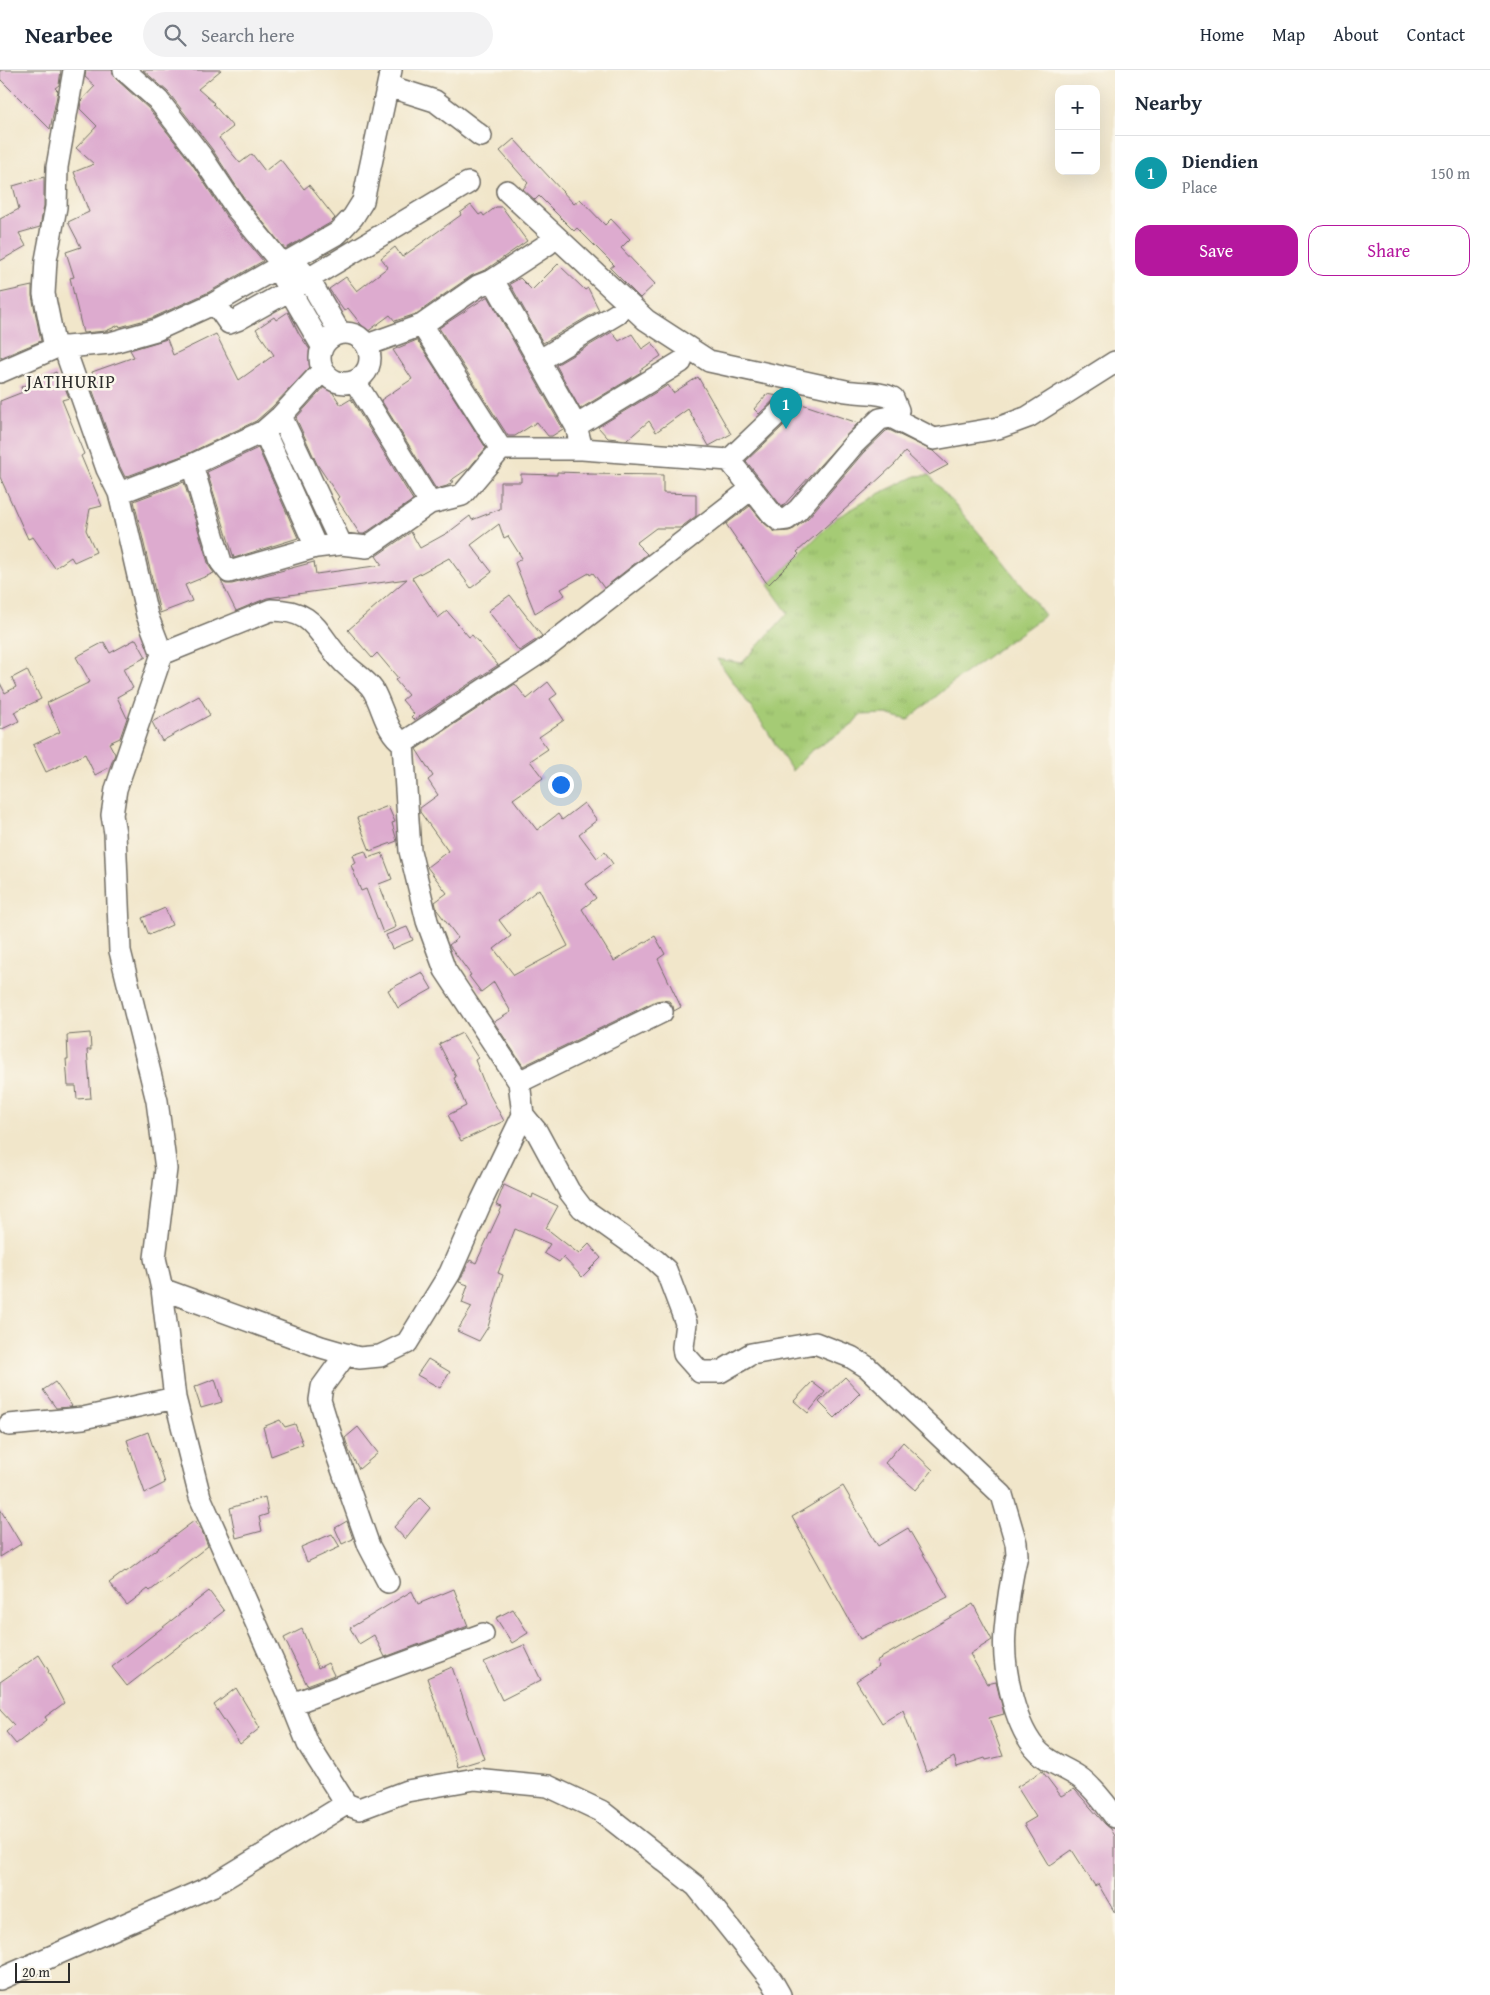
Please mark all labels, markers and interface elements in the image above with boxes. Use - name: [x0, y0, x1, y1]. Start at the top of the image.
- search box: [143, 12, 493, 57]
- text: Nearbee: [25, 17, 113, 52]
- icon: search: [161, 21, 189, 49]
- text: Search here: [201, 21, 295, 49]
- text: Home: [1200, 21, 1244, 48]
- text: Map: [1272, 21, 1305, 48]
- text: About: [1333, 21, 1379, 48]
- text: Contact: [1407, 21, 1465, 48]
- map controls: [1055, 85, 1100, 175]
- button: +: [1055, 85, 1100, 130]
- text: Nearby: [1135, 87, 1202, 118]
- button: −: [1055, 130, 1100, 175]
- text: Diendien: [1182, 147, 1258, 175]
- text: 1: [1147, 161, 1155, 185]
- text: 150 m: [1430, 161, 1470, 185]
- text: Place: [1182, 175, 1217, 199]
- button: Save: [1135, 225, 1298, 276]
- button: Share: [1308, 225, 1470, 276]
- district label: JATIHURIP: [24, 368, 116, 395]
- pin: 1: [770, 388, 802, 429]
- your location: [548, 772, 574, 798]
- scale bar: [15, 1960, 70, 1983]
- text: 20 m: [22, 1962, 50, 1982]

